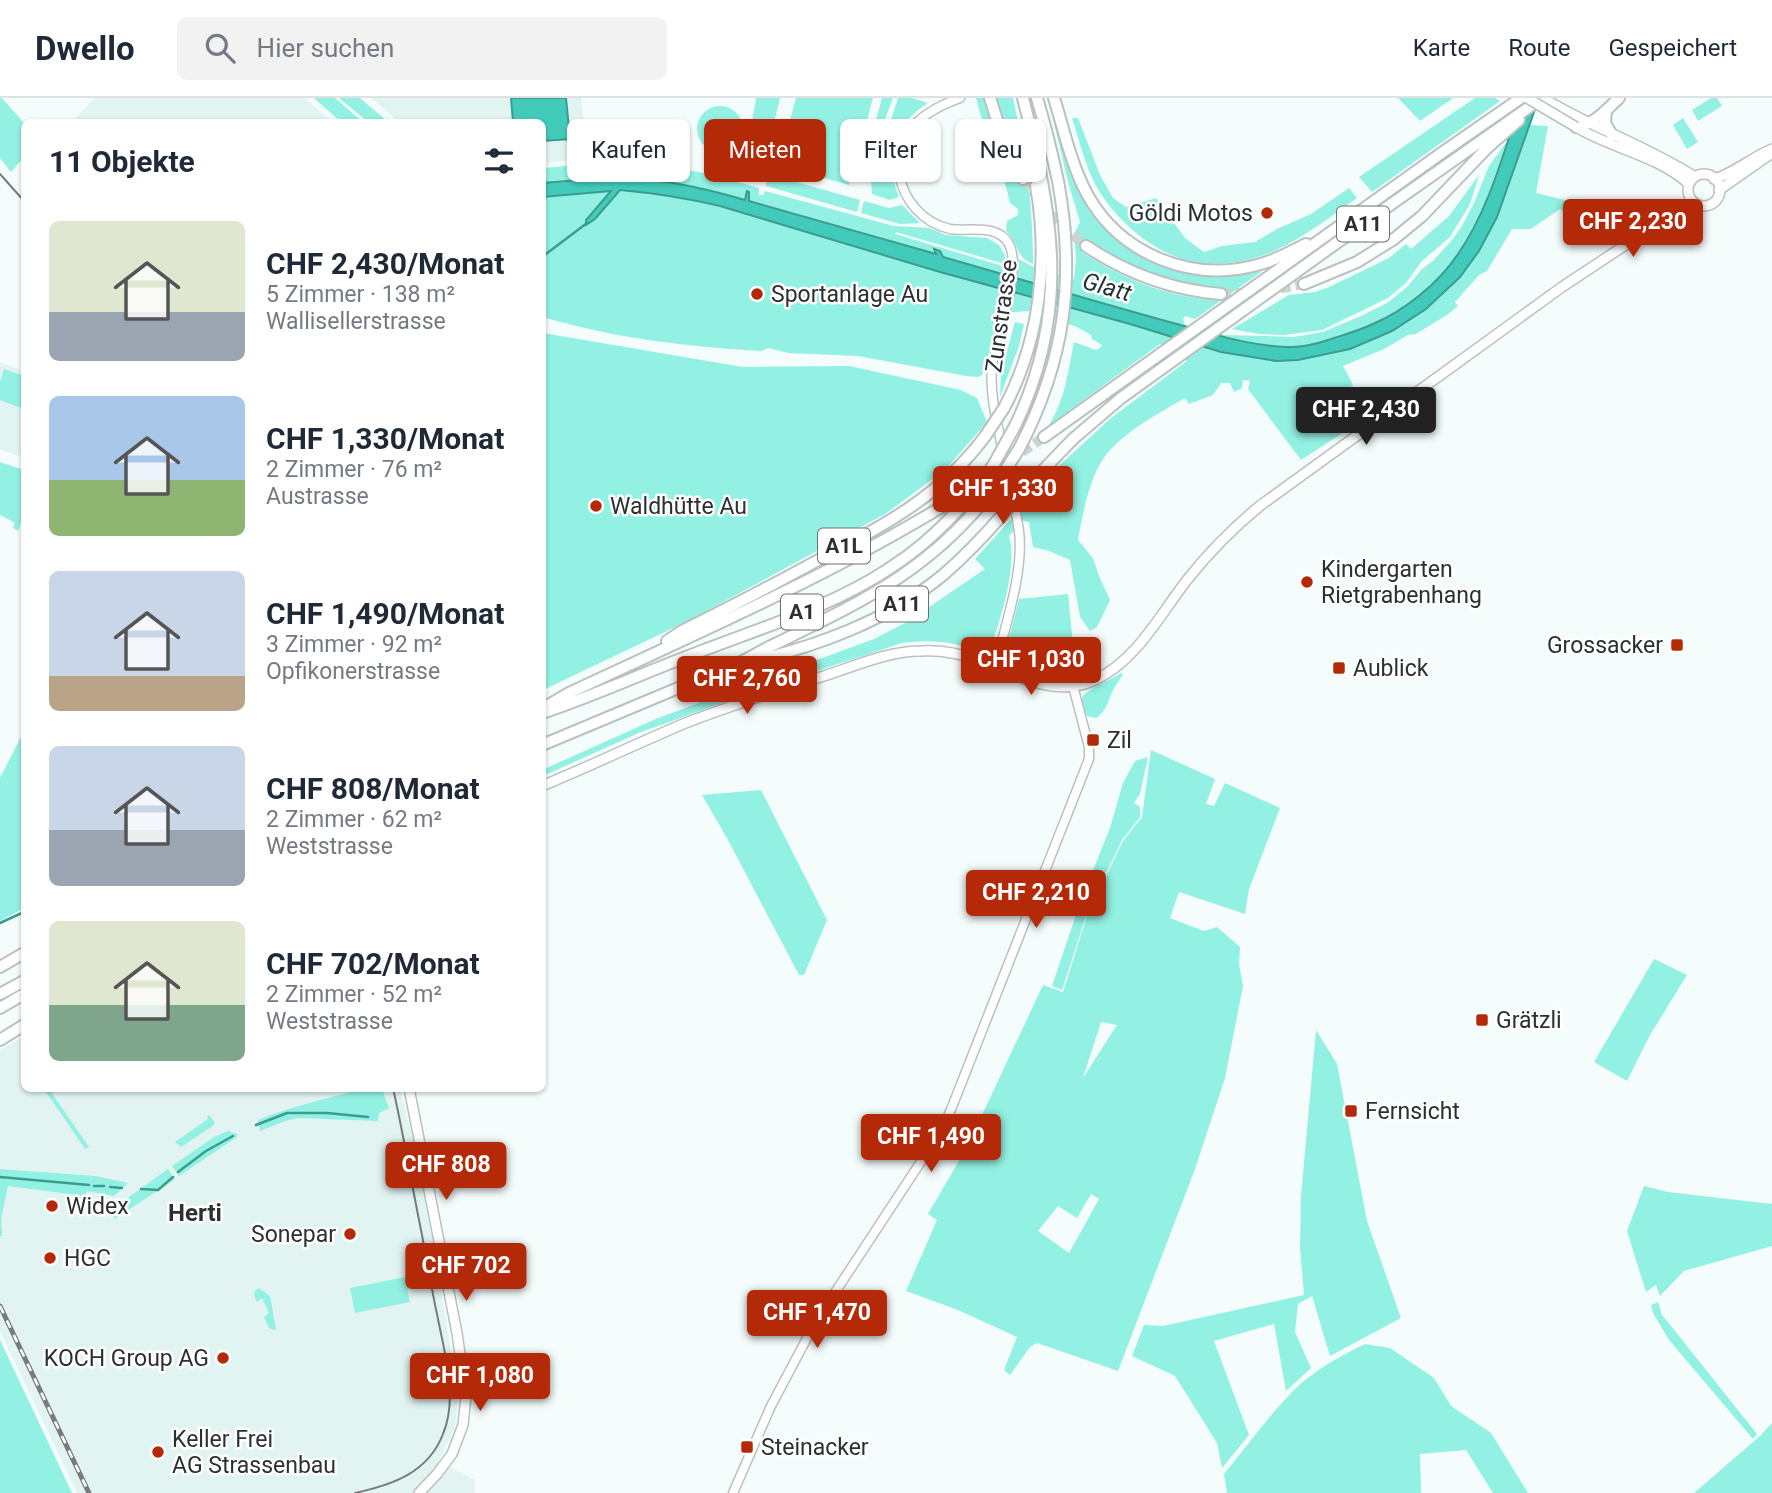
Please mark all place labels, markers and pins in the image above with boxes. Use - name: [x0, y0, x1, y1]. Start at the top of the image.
- place label: Göldi Motos: [1129, 200, 1253, 227]
- pin: CHF 2,230: [1553, 200, 1713, 259]
- marker: Göldi Motos: [1259, 205, 1275, 221]
- place label: Sportanlage Au: [771, 281, 928, 308]
- marker: Sportanlage Au: [749, 286, 765, 302]
- pin: CHF 2,430: [1286, 388, 1446, 447]
- pin: CHF 1,330: [923, 466, 1083, 526]
- place label: Waldhütte Au: [610, 493, 747, 520]
- marker: Waldhütte Au: [588, 498, 604, 514]
- place label: Kindergarten Rietgrabenhang: [1321, 556, 1482, 609]
- marker: Kindergarten Rietgrabenhang: [1299, 574, 1315, 590]
- place label: Grossacker: [1547, 632, 1663, 659]
- marker: Grossacker: [1669, 637, 1685, 653]
- pin: CHF 1,030: [951, 638, 1111, 697]
- place label: Aublick: [1353, 655, 1429, 682]
- pin: CHF 2,760: [667, 656, 827, 716]
- marker: Aublick: [1331, 660, 1347, 676]
- place label: Zil: [1107, 727, 1132, 754]
- marker: Zil: [1085, 732, 1101, 748]
- pin: CHF 2,210: [956, 870, 1116, 930]
- place label: Grätzli: [1496, 1007, 1562, 1034]
- marker: Grätzli: [1474, 1012, 1490, 1028]
- place label: Fernsicht: [1365, 1098, 1460, 1125]
- marker: Fernsicht: [1343, 1103, 1359, 1119]
- pin: CHF 1,490: [851, 1114, 1011, 1174]
- pin: CHF 808: [381, 1142, 511, 1202]
- place label: Widex: [66, 1193, 129, 1220]
- marker: Widex: [44, 1198, 60, 1214]
- place label: Sonepar: [251, 1221, 336, 1248]
- marker: Sonepar: [342, 1226, 358, 1242]
- pin: CHF 702: [401, 1244, 531, 1303]
- place label: HGC: [64, 1245, 111, 1272]
- marker: HGC: [42, 1250, 58, 1266]
- pin: CHF 1,470: [737, 1290, 897, 1350]
- place label: KOCH Group AG: [44, 1345, 209, 1372]
- marker: KOCH Group AG: [215, 1350, 231, 1366]
- pin: CHF 1,080: [400, 1354, 560, 1413]
- place label: Keller Frei AG Strassenbau: [172, 1426, 336, 1479]
- place label: Steinacker: [761, 1434, 869, 1461]
- marker: Steinacker: [739, 1439, 755, 1455]
- marker: Keller Frei AG Strassenbau: [150, 1444, 166, 1460]

